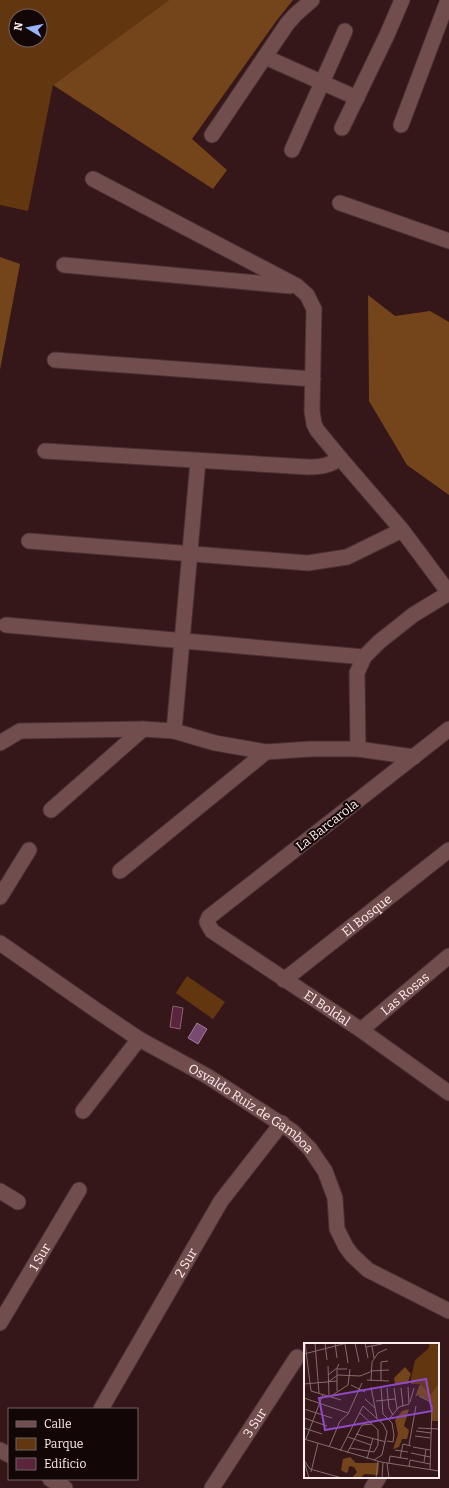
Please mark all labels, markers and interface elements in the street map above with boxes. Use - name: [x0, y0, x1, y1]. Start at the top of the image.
- north arrow: [8, 8, 48, 48]
- text: N: [12, 21, 26, 32]
- street label: La Barcarola: [293, 796, 361, 854]
- street label: El Bosque: [339, 891, 394, 939]
- street label: Las Rosas: [377, 969, 432, 1018]
- street label: El Boldal: [301, 987, 353, 1028]
- street label: Osvaldo Ruiz de Gamboa: [186, 1060, 317, 1156]
- street label: 1 Sur: [25, 1240, 53, 1273]
- street label: 2 Sur: [171, 1245, 200, 1280]
- inset map: [304, 1343, 439, 1478]
- street label: 3 Sur: [240, 1405, 269, 1440]
- legend: [8, 1408, 138, 1480]
- text: Calle: [44, 1417, 72, 1431]
- text: Parque: [44, 1437, 83, 1451]
- text: Edificio: [44, 1457, 86, 1471]

